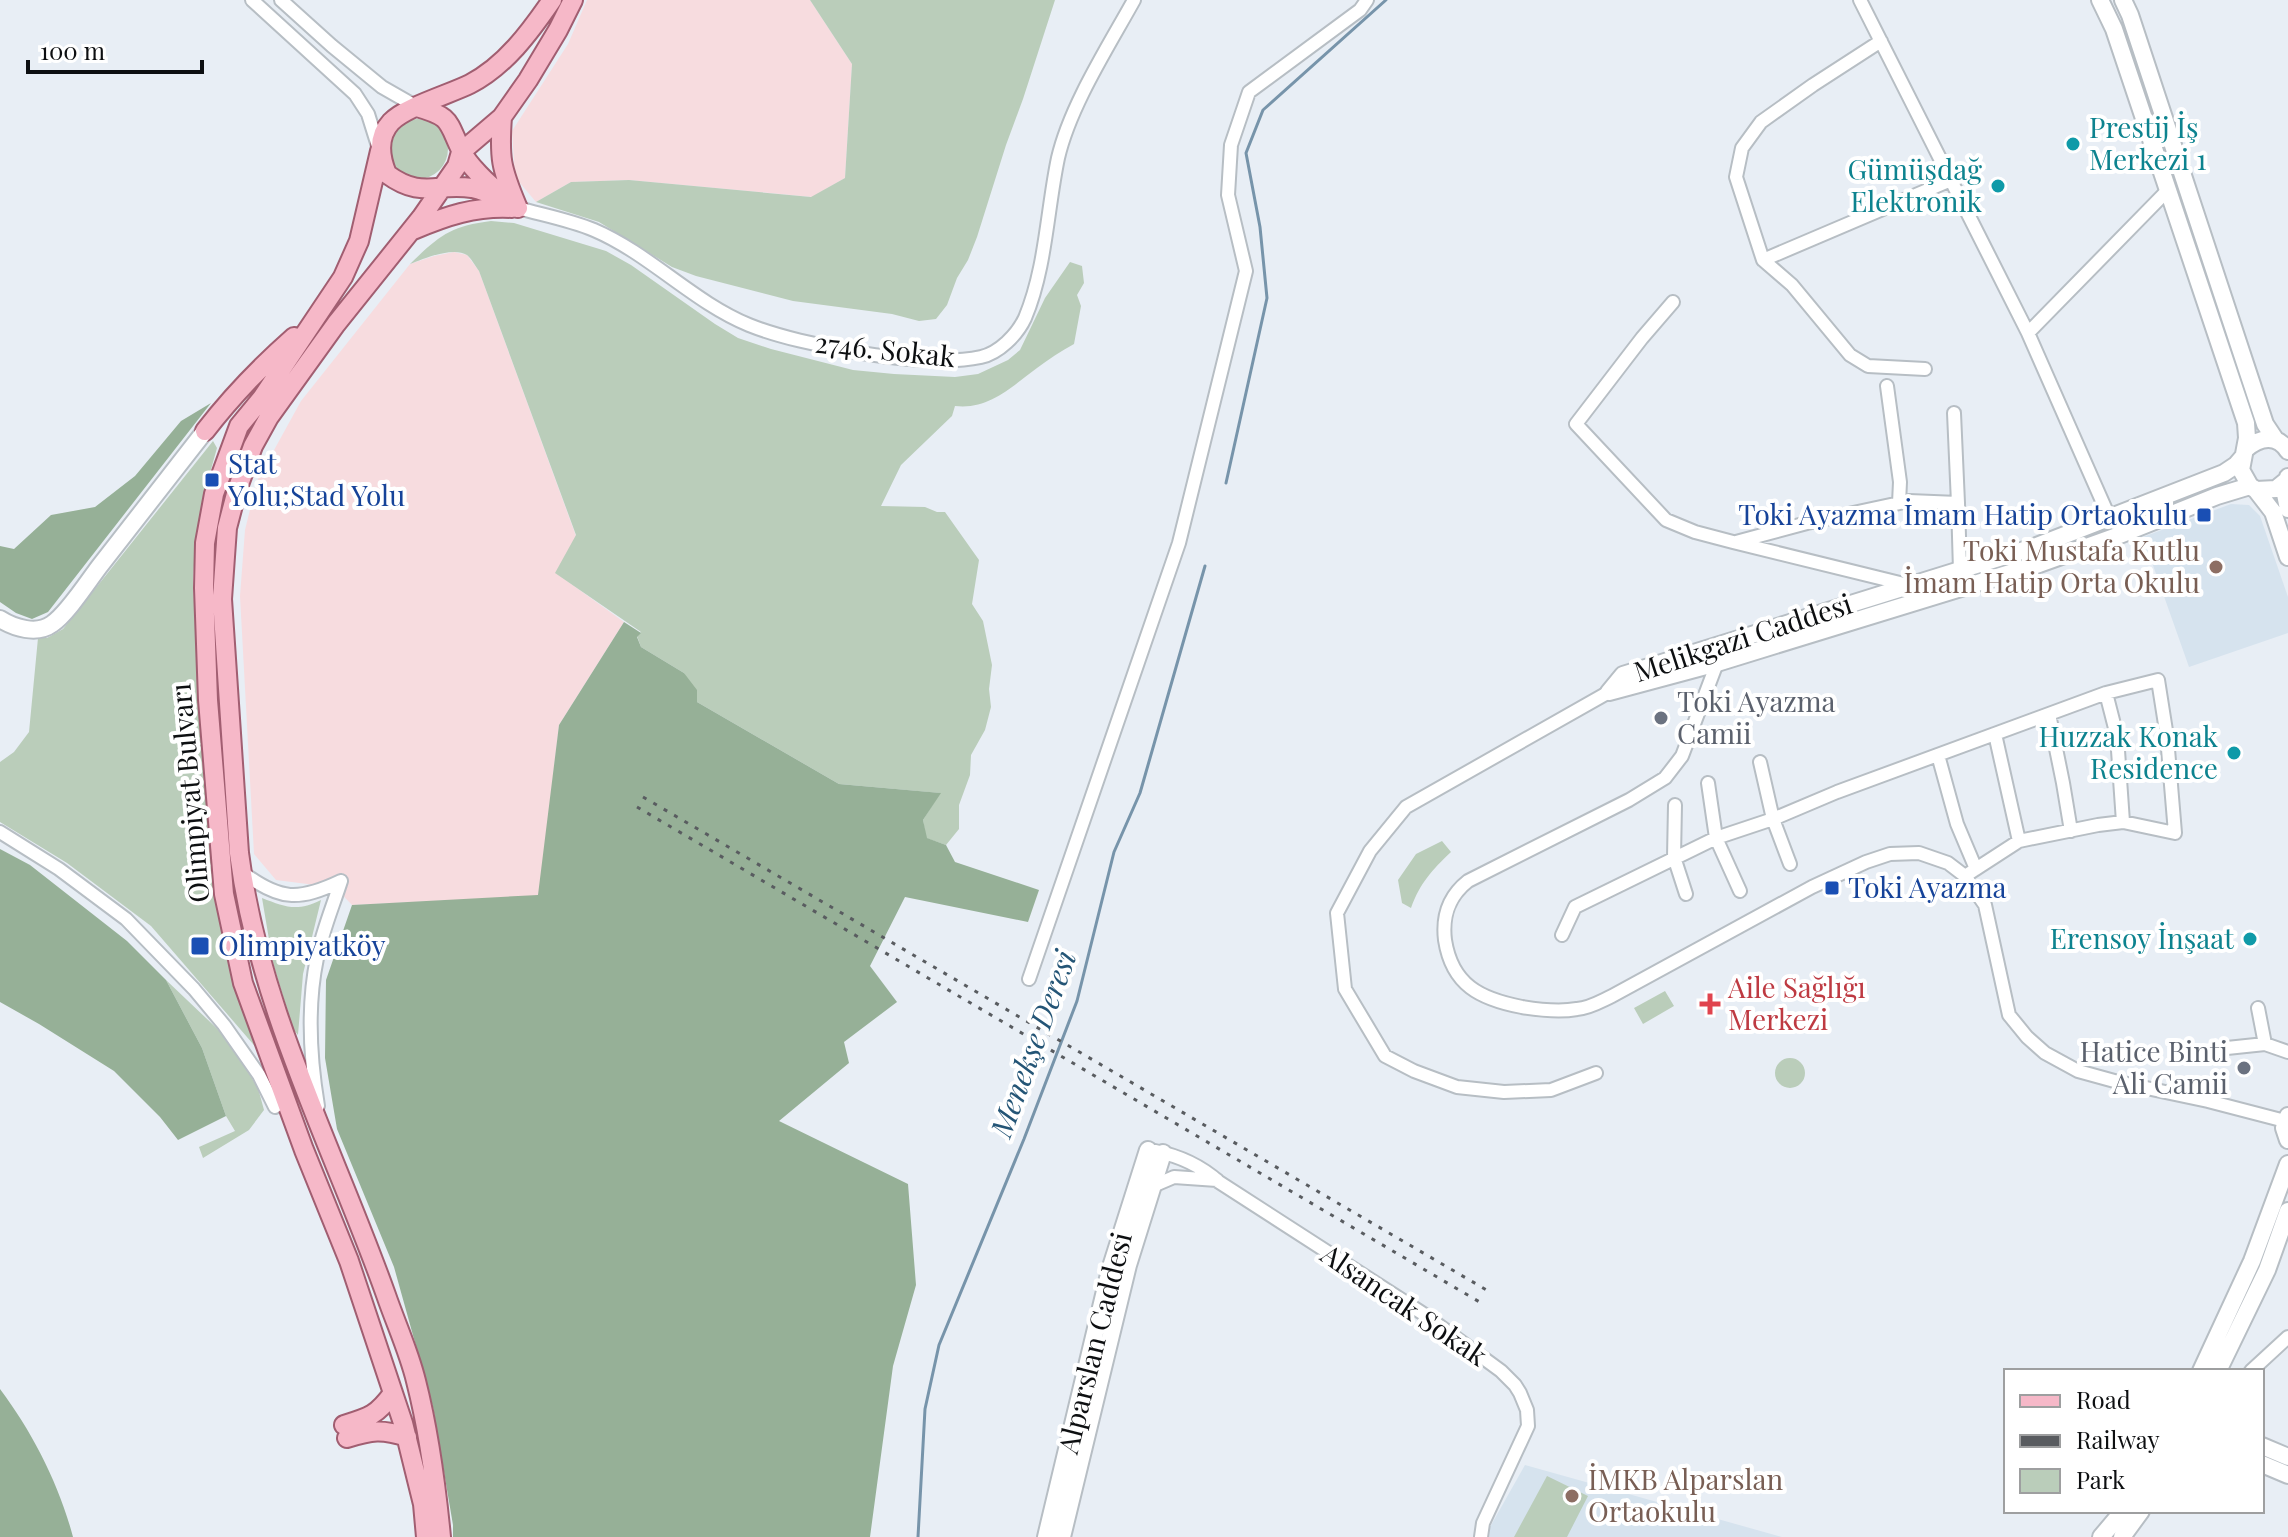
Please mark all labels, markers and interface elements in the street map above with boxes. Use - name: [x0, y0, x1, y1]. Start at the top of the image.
- scale bar: [28, 24, 202, 74]
- text: 100 m: [40, 34, 105, 66]
- place label: Prestij İş Merkezi 1: [2089, 108, 2207, 177]
- marker: Prestij İş Merkezi 1: [2064, 135, 2082, 153]
- place label: Gümüşdağ Elektronik: [1847, 150, 1983, 219]
- marker: Gümüşdağ Elektronik: [1989, 177, 2007, 195]
- street label: 2746. Sokak: [813, 323, 958, 374]
- place label: Stat Yolu;Stad Yolu: [227, 444, 405, 513]
- marker: Stat Yolu;Stad Yolu: [203, 471, 221, 489]
- place label: Toki Ayazma İmam Hatip Ortaokulu: [1738, 495, 2188, 532]
- marker: Toki Ayazma İmam Hatip Ortaokulu: [2195, 506, 2213, 524]
- place label: Toki Mustafa Kutlu İmam Hatip Orta Okulu: [1903, 531, 2200, 600]
- marker: Toki Mustafa Kutlu İmam Hatip Orta Okulu: [2207, 558, 2225, 576]
- street label: Melikgazi Caddesi: [1629, 584, 1856, 689]
- street label: Olimpiyat Bulvarı: [160, 682, 217, 904]
- place label: Toki Ayazma Camii: [1677, 682, 1836, 751]
- marker: Toki Ayazma Camii: [1652, 709, 1670, 727]
- place label: Huzzak Konak Residence: [2038, 717, 2219, 786]
- marker: Huzzak Konak Residence: [2225, 744, 2243, 762]
- place label: Toki Ayazma: [1848, 868, 2007, 905]
- marker: Toki Ayazma: [1823, 879, 1841, 897]
- place label: Erensoy İnşaat: [2050, 919, 2235, 956]
- place label: Olimpiyatköy: [218, 926, 386, 963]
- marker: Erensoy İnşaat: [2241, 930, 2259, 948]
- marker: Olimpiyatköy: [189, 935, 211, 957]
- water label: Menekşe Deresi: [979, 944, 1085, 1144]
- place label: Aile Sağlığı Merkezi: [1727, 968, 1866, 1037]
- marker: Aile Sağlığı Merkezi: [1699, 993, 1721, 1015]
- place label: Hatice Binti Ali Camii: [2080, 1032, 2228, 1101]
- marker: Hatice Binti Ali Camii: [2235, 1059, 2253, 1077]
- street label: Alparslan Caddesi: [1048, 1228, 1139, 1458]
- street label: Alsancak Sokak: [1314, 1234, 1496, 1373]
- legend: [2004, 1369, 2264, 1513]
- text: Road: [2076, 1383, 2131, 1415]
- text: Railway: [2076, 1423, 2160, 1455]
- place label: İMKB Alparslan Ortaokulu: [1588, 1460, 1783, 1529]
- text: Park: [2076, 1463, 2126, 1495]
- marker: İMKB Alparslan Ortaokulu: [1563, 1487, 1581, 1505]

